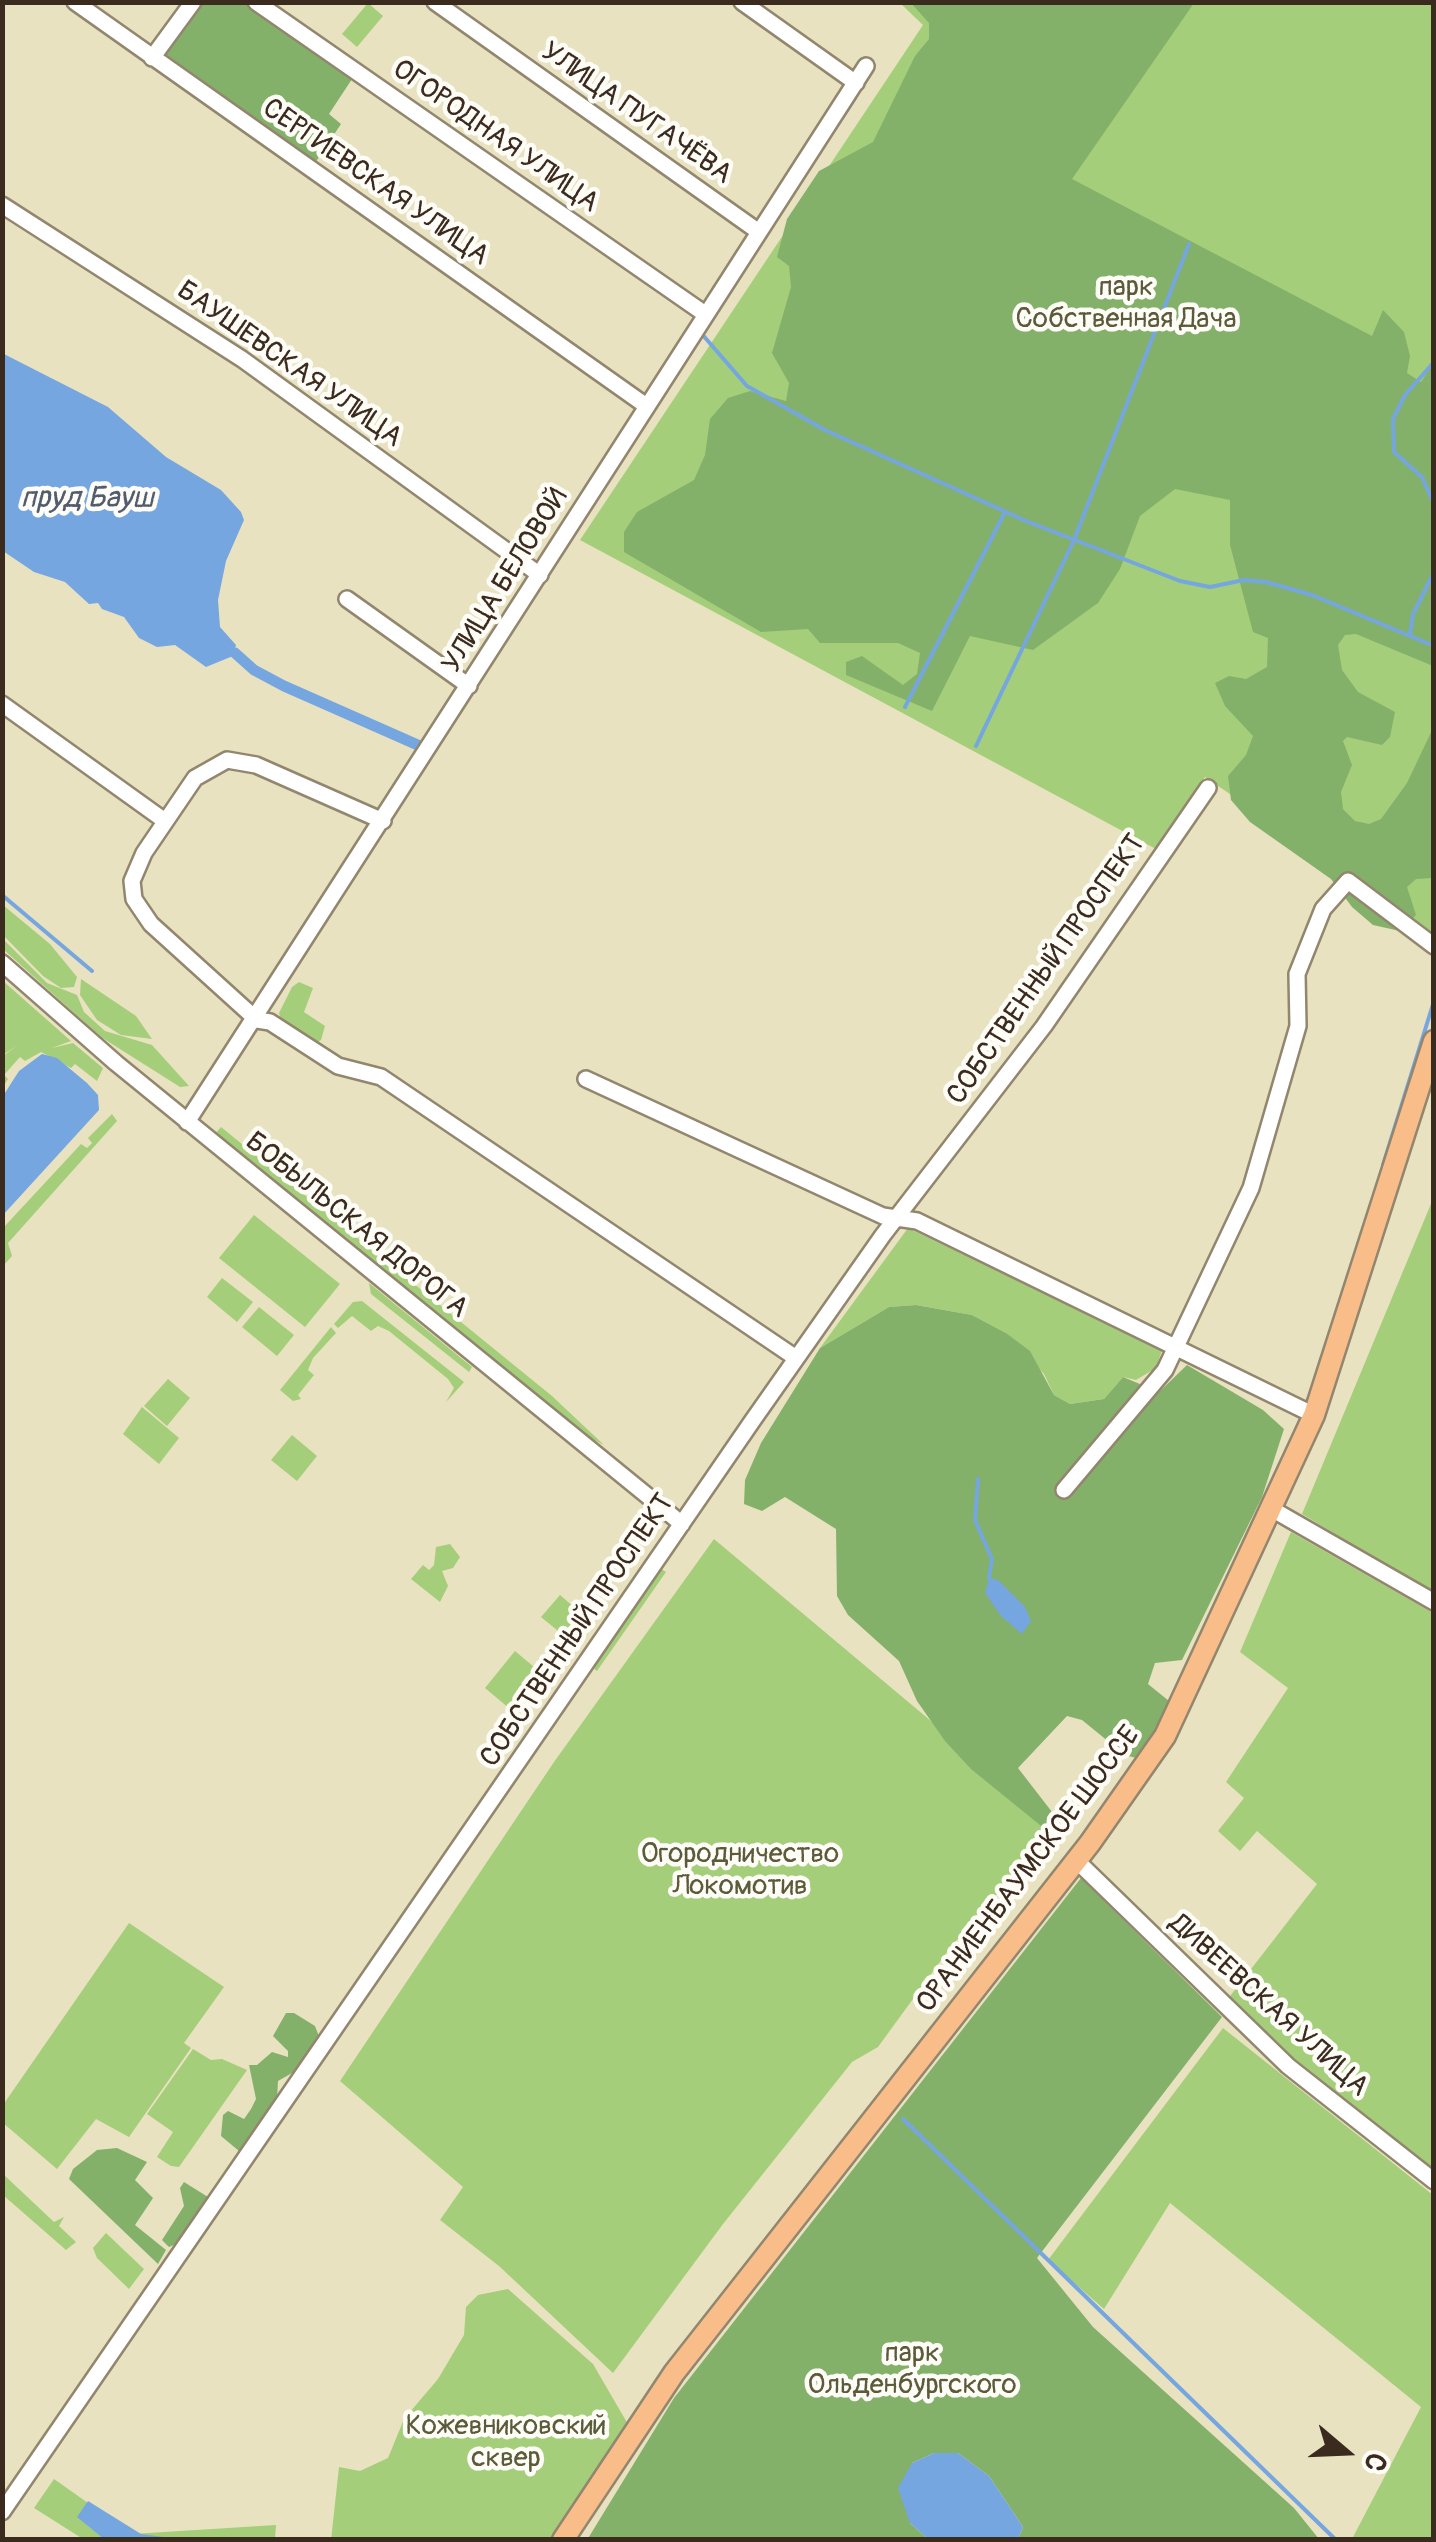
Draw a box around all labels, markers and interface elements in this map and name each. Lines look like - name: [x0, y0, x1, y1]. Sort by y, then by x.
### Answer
- street label: УЛИЦА ПУГАЧЁВА: [534, 36, 738, 192]
- street label: ОГОРОДНАЯ УЛИЦА: [385, 53, 605, 221]
- street label: СЕРГИЕВСКАЯ УЛИЦА: [255, 92, 495, 274]
- park label: парк Собственная Дача: [1016, 271, 1236, 337]
- street label: БАУШЕВСКАЯ УЛИЦА: [170, 275, 408, 455]
- water label: пруд Бауш: [21, 481, 153, 517]
- street label: УЛИЦА БЕЛОВОЙ: [436, 483, 576, 679]
- street label: СОБСТВЕННЫЙ ПРОСПЕКТ: [941, 828, 1153, 1112]
- street label: БОБЫЛЬСКАЯ ДОРОГА: [238, 1126, 474, 1326]
- street label: СОБСТВЕННЫЙ ПРОСПЕКТ: [474, 1488, 682, 1774]
- street label: ОРАНИЕНБАУМСКОЕ ШОССЕ: [910, 1720, 1148, 2020]
- park label: Огородничество Локомотив: [641, 1838, 839, 1904]
- street label: ДИВЕЕВСКАЯ УЛИЦА: [1161, 1908, 1375, 2104]
- park label: парк Ольденбургского: [807, 2337, 1017, 2403]
- north arrow: [1296, 2402, 1396, 2502]
- park label: Кожевниковский сквер: [406, 2410, 606, 2476]
- text: С: [1355, 2448, 1394, 2476]

